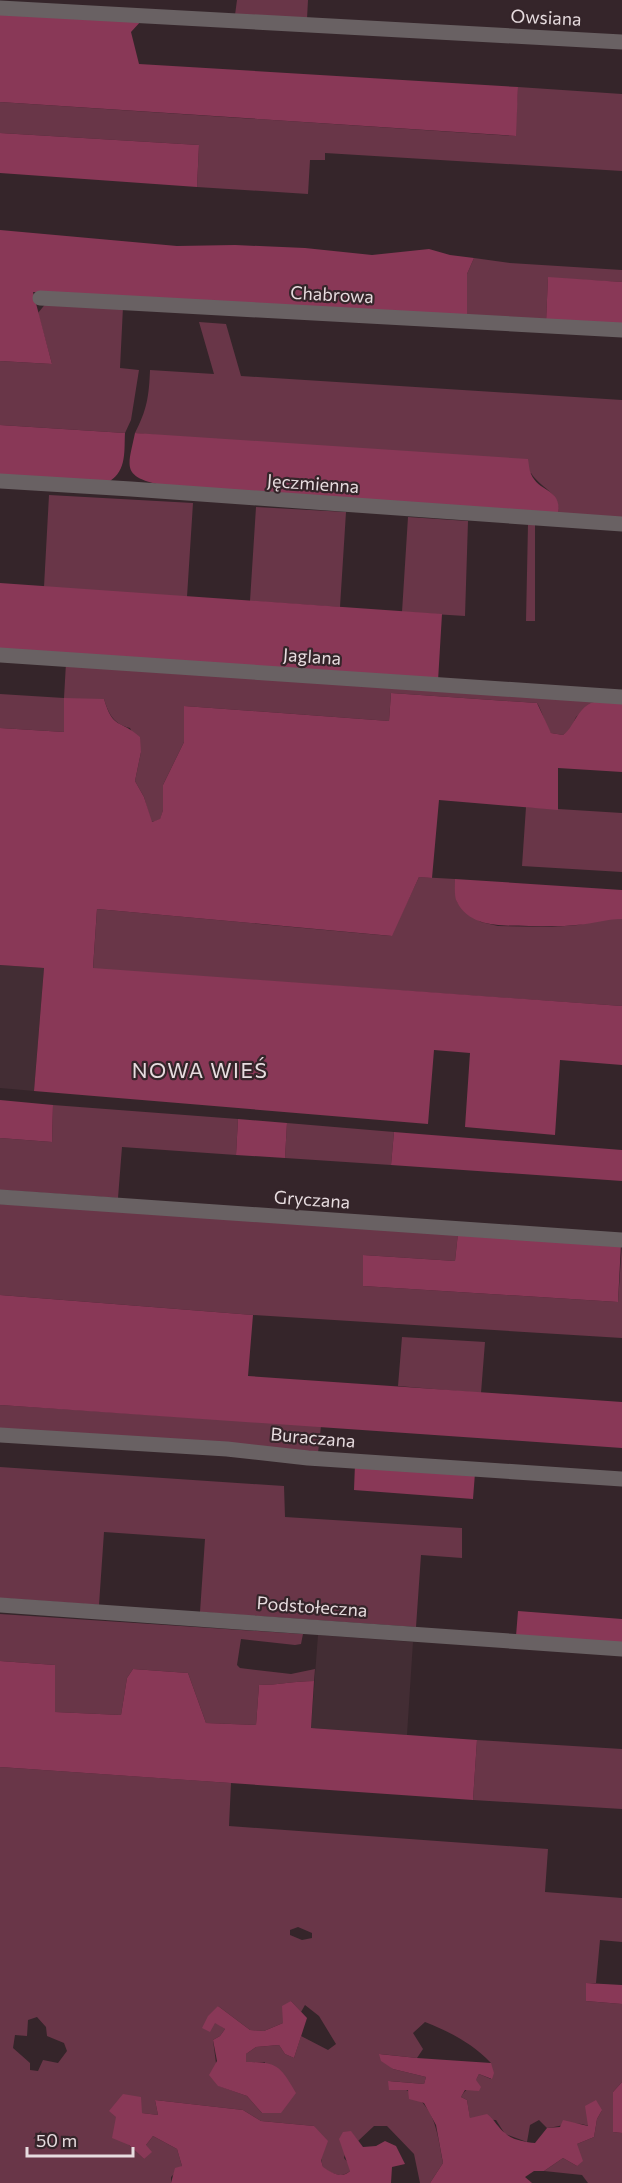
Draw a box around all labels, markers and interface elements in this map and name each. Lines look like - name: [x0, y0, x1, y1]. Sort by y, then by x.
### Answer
- street label: Owsiana: [510, 4, 582, 30]
- street label: Chabrowa: [290, 281, 374, 307]
- street label: Jęczmienna: [266, 469, 360, 497]
- street label: Jaglana: [282, 643, 342, 669]
- district label: NOWA WIEŚ: [132, 1057, 268, 1082]
- street label: Gryczana: [273, 1185, 351, 1213]
- street label: Buraczana: [270, 1422, 356, 1452]
- street label: Podstołeczna: [256, 1591, 368, 1621]
- scale bar: [27, 2120, 134, 2158]
- text: 50 m: [36, 2129, 77, 2151]

